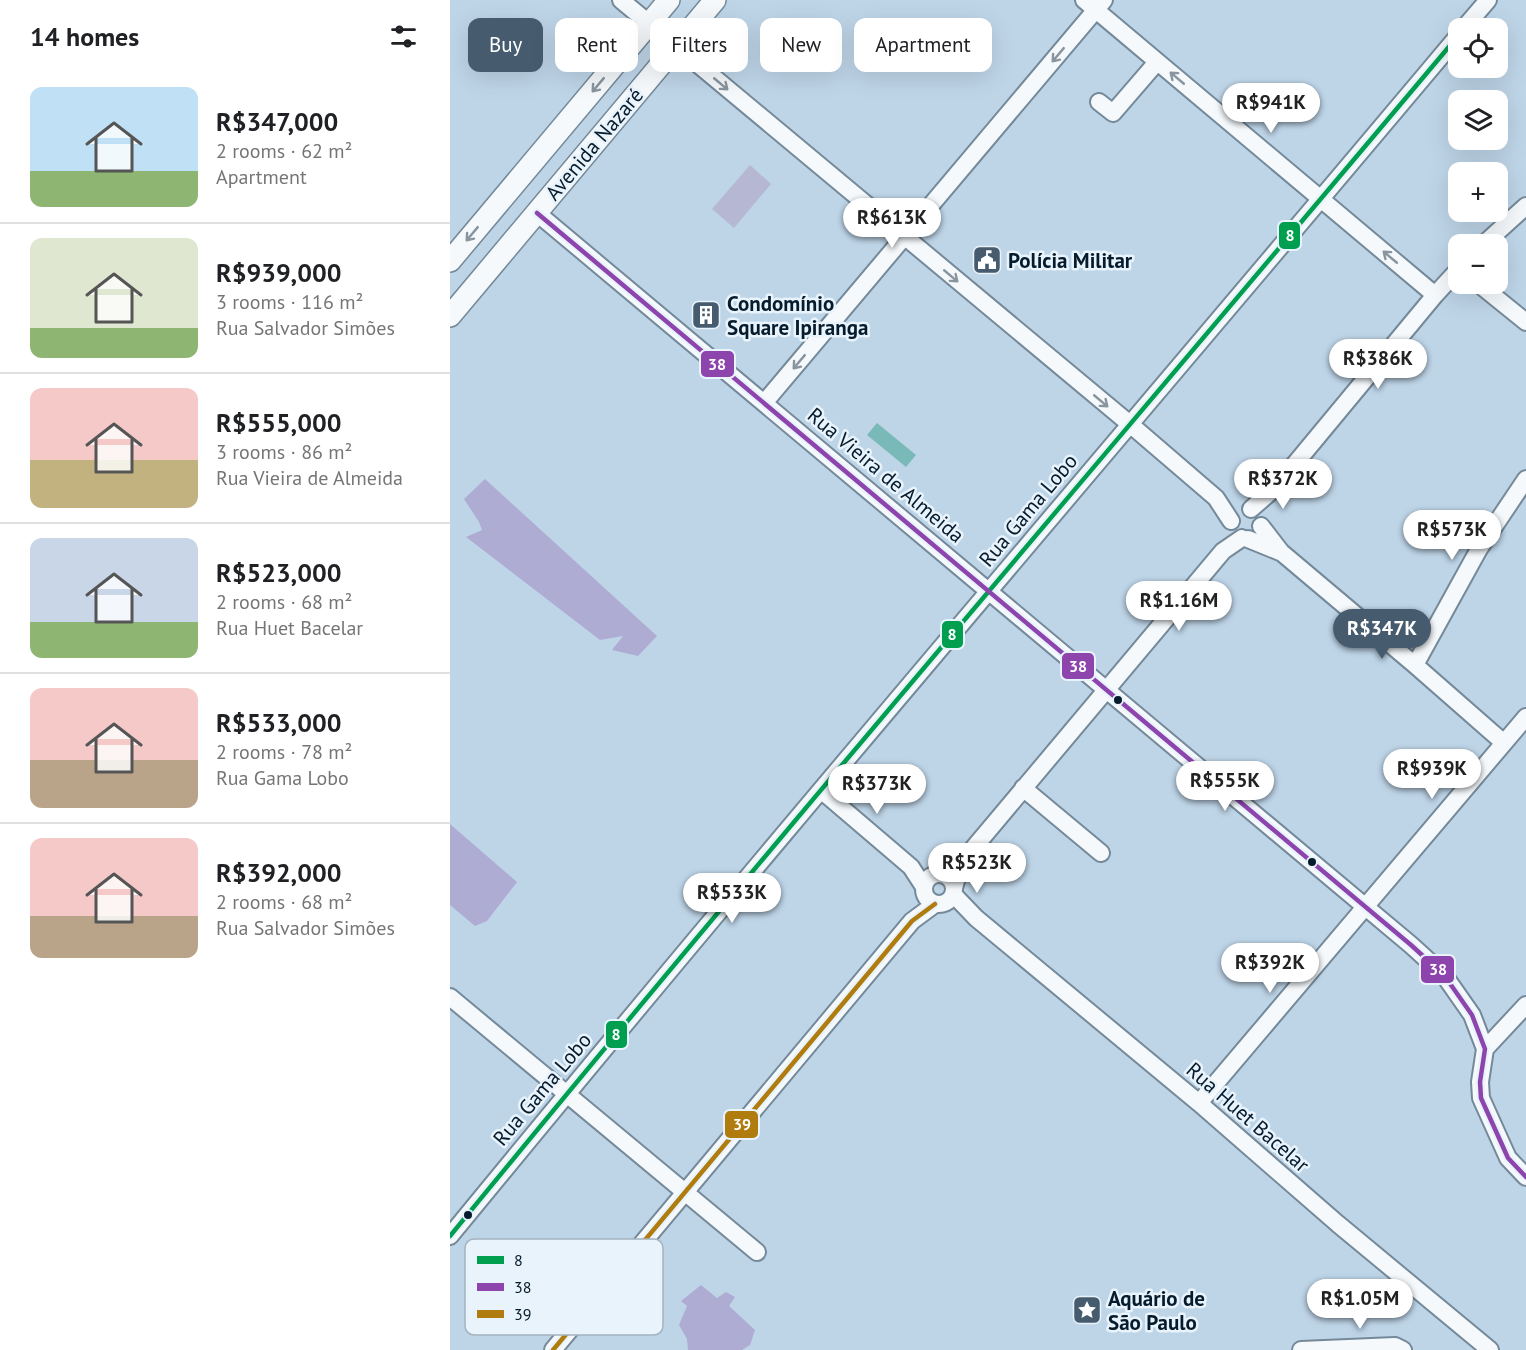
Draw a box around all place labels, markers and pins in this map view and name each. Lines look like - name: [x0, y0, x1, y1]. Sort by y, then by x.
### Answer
- pin: R$941K: [1222, 83, 1320, 134]
- pin: R$613K: [843, 198, 941, 249]
- public building icon: Polícia Militar: [971, 244, 1003, 276]
- place label: Polícia Militar: [1008, 247, 1133, 274]
- place label: Condomínio Square Ipiranga: [727, 290, 868, 341]
- building icon: Condomínio Square Ipiranga: [690, 299, 722, 331]
- pin: R$386K: [1329, 339, 1427, 390]
- pin: R$372K: [1234, 459, 1332, 510]
- pin: R$573K: [1403, 510, 1501, 561]
- pin: R$1.16M: [1124, 581, 1234, 632]
- pin: R$347K: [1333, 609, 1431, 660]
- unlabelled marker: [1112, 694, 1124, 706]
- pin: R$939K: [1383, 749, 1481, 800]
- pin: R$555K: [1176, 761, 1274, 812]
- pin: R$373K: [828, 764, 926, 815]
- pin: R$523K: [928, 843, 1026, 894]
- unlabelled marker: [1306, 856, 1318, 868]
- pin: R$533K: [683, 873, 781, 924]
- pin: R$392K: [1221, 943, 1319, 994]
- unlabelled marker: [462, 1209, 474, 1221]
- pin: R$1.05M: [1305, 1279, 1415, 1330]
- place label: Aquário de São Paulo: [1108, 1285, 1205, 1336]
- place icon: Aquário de São Paulo: [1071, 1294, 1103, 1326]

